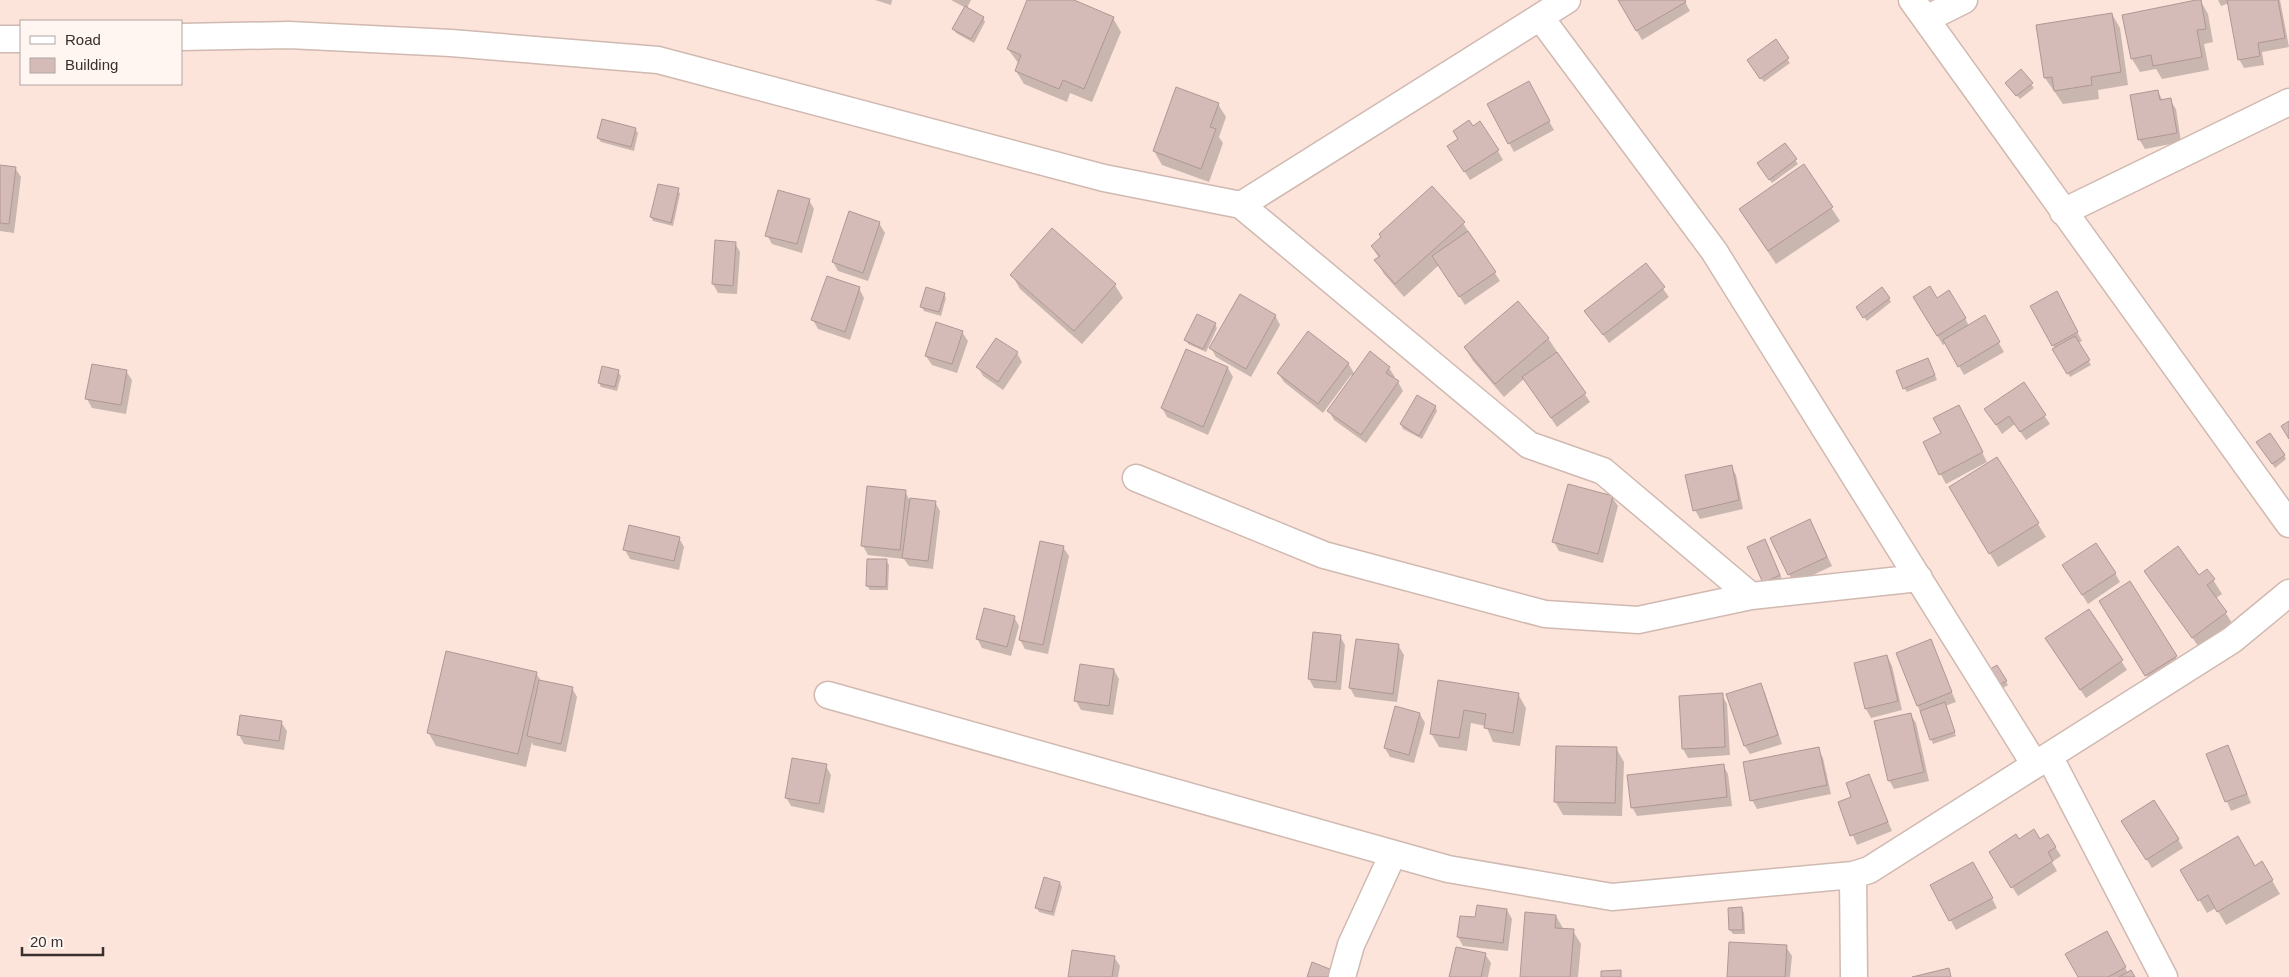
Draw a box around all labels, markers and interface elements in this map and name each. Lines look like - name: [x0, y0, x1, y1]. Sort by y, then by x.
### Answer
- legend: [20, 20, 182, 85]
- text: Road: [65, 31, 101, 48]
- text: Building: [65, 56, 118, 73]
- scale bar: [22, 924, 104, 956]
- text: 20 m: [30, 933, 63, 950]

